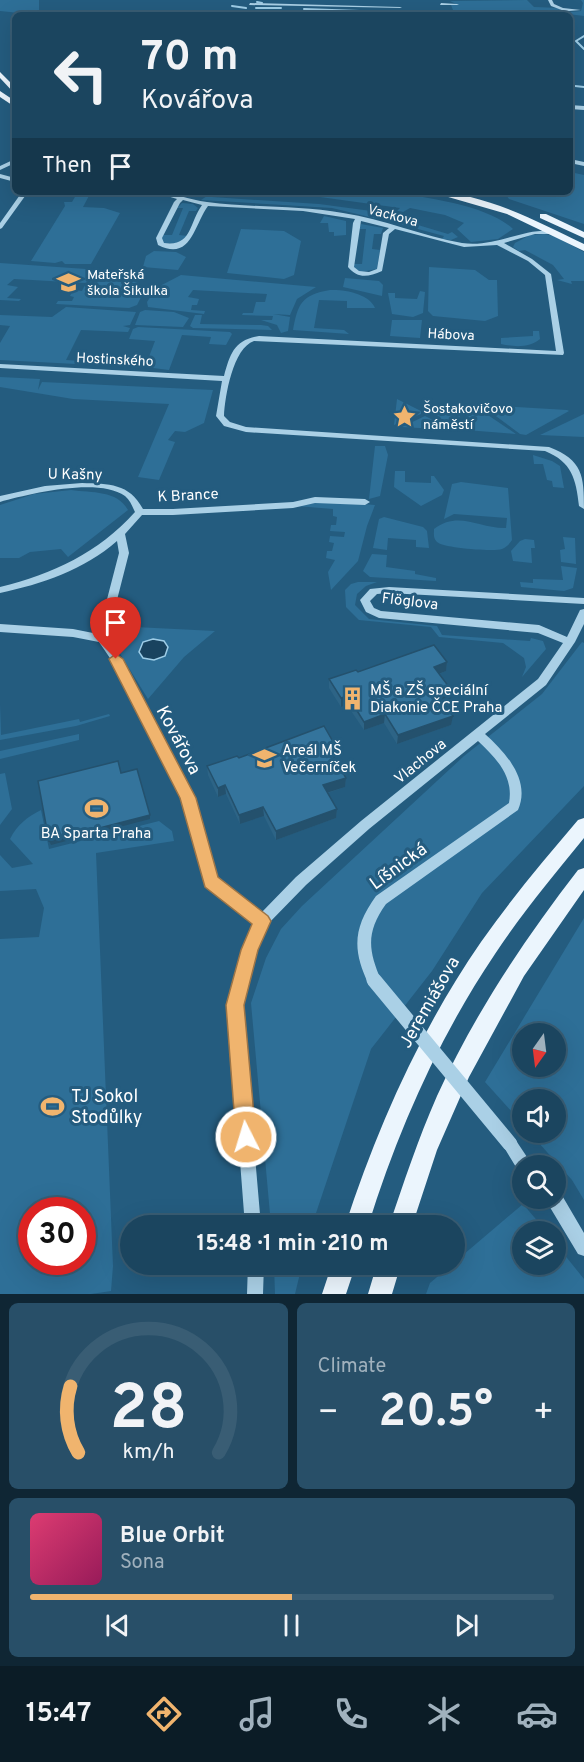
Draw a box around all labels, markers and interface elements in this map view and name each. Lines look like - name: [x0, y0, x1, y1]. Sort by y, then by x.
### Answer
- text: 70 m: [141, 32, 239, 85]
- icon: left: [42, 36, 120, 114]
- text: Kovářova: [141, 84, 253, 118]
- icon: arrive: [104, 150, 137, 183]
- text: Then: [42, 153, 92, 180]
- street label: Vackova: [365, 202, 420, 231]
- place label: Mateřská škola Šikulka: [87, 267, 168, 300]
- school or university icon: Mateřská škola Šikulka: [56, 269, 82, 295]
- street label: Hábova: [427, 326, 475, 345]
- street label: Hostinského: [76, 350, 154, 371]
- place label: Šostakovičovo náměstí: [423, 400, 513, 434]
- place icon: Šostakovičovo náměstí: [392, 403, 418, 429]
- street label: U Kašny: [47, 466, 103, 485]
- street label: K Brance: [157, 485, 219, 508]
- street label: Flöglova: [380, 590, 439, 615]
- pin: [90, 597, 141, 659]
- icon: arrive: [99, 606, 132, 639]
- place label: MŠ a ZŠ speciální Diakonie ČCE Praha: [370, 680, 503, 718]
- building icon: MŠ a ZŠ speciální Diakonie ČCE Praha: [339, 686, 365, 712]
- street label: Kovářova: [150, 702, 205, 779]
- street label: Vlachova: [391, 735, 451, 789]
- place label: Areál MŠ Večerníček: [282, 740, 356, 778]
- school or university icon: Areál MŠ Večerníček: [251, 746, 277, 772]
- sports icon: BA Sparta Praha: [83, 796, 109, 822]
- place label: BA Sparta Praha: [41, 825, 151, 844]
- street label: Líšnická: [366, 839, 432, 896]
- street label: Jeremiášova: [395, 953, 466, 1053]
- north arrow: [512, 1023, 566, 1077]
- map controls: [512, 1023, 566, 1275]
- place label: TJ Sokol Stodůlky: [71, 1086, 142, 1130]
- button: sound: [512, 1089, 566, 1143]
- sports icon: TJ Sokol Stodůlky: [40, 1093, 66, 1119]
- position arrow: [214, 1105, 278, 1169]
- button: search: [512, 1155, 566, 1209]
- speed limit sign: 30: [18, 1197, 96, 1275]
- button: layers: [512, 1221, 566, 1275]
- text: 15:48 · 1 min · 210 m: [197, 1231, 388, 1258]
- text: Climate: [318, 1354, 386, 1380]
- text: 28: [110, 1372, 187, 1451]
- text: 20.5°: [379, 1385, 493, 1442]
- text: −: [318, 1393, 339, 1435]
- text: +: [533, 1393, 554, 1435]
- text: km/h: [122, 1439, 174, 1466]
- text: Blue Orbit: [120, 1523, 225, 1550]
- text: Sona: [120, 1550, 165, 1576]
- icon: previous: [101, 1609, 134, 1642]
- icon: pause: [275, 1609, 308, 1642]
- icon: next: [450, 1609, 483, 1642]
- icon: directions: [143, 1693, 185, 1735]
- icon: music: [236, 1693, 278, 1735]
- icon: phone: [330, 1693, 372, 1735]
- icon: climate: [423, 1693, 465, 1735]
- icon: car: [516, 1693, 558, 1735]
- text: 15:47: [26, 1697, 91, 1731]

